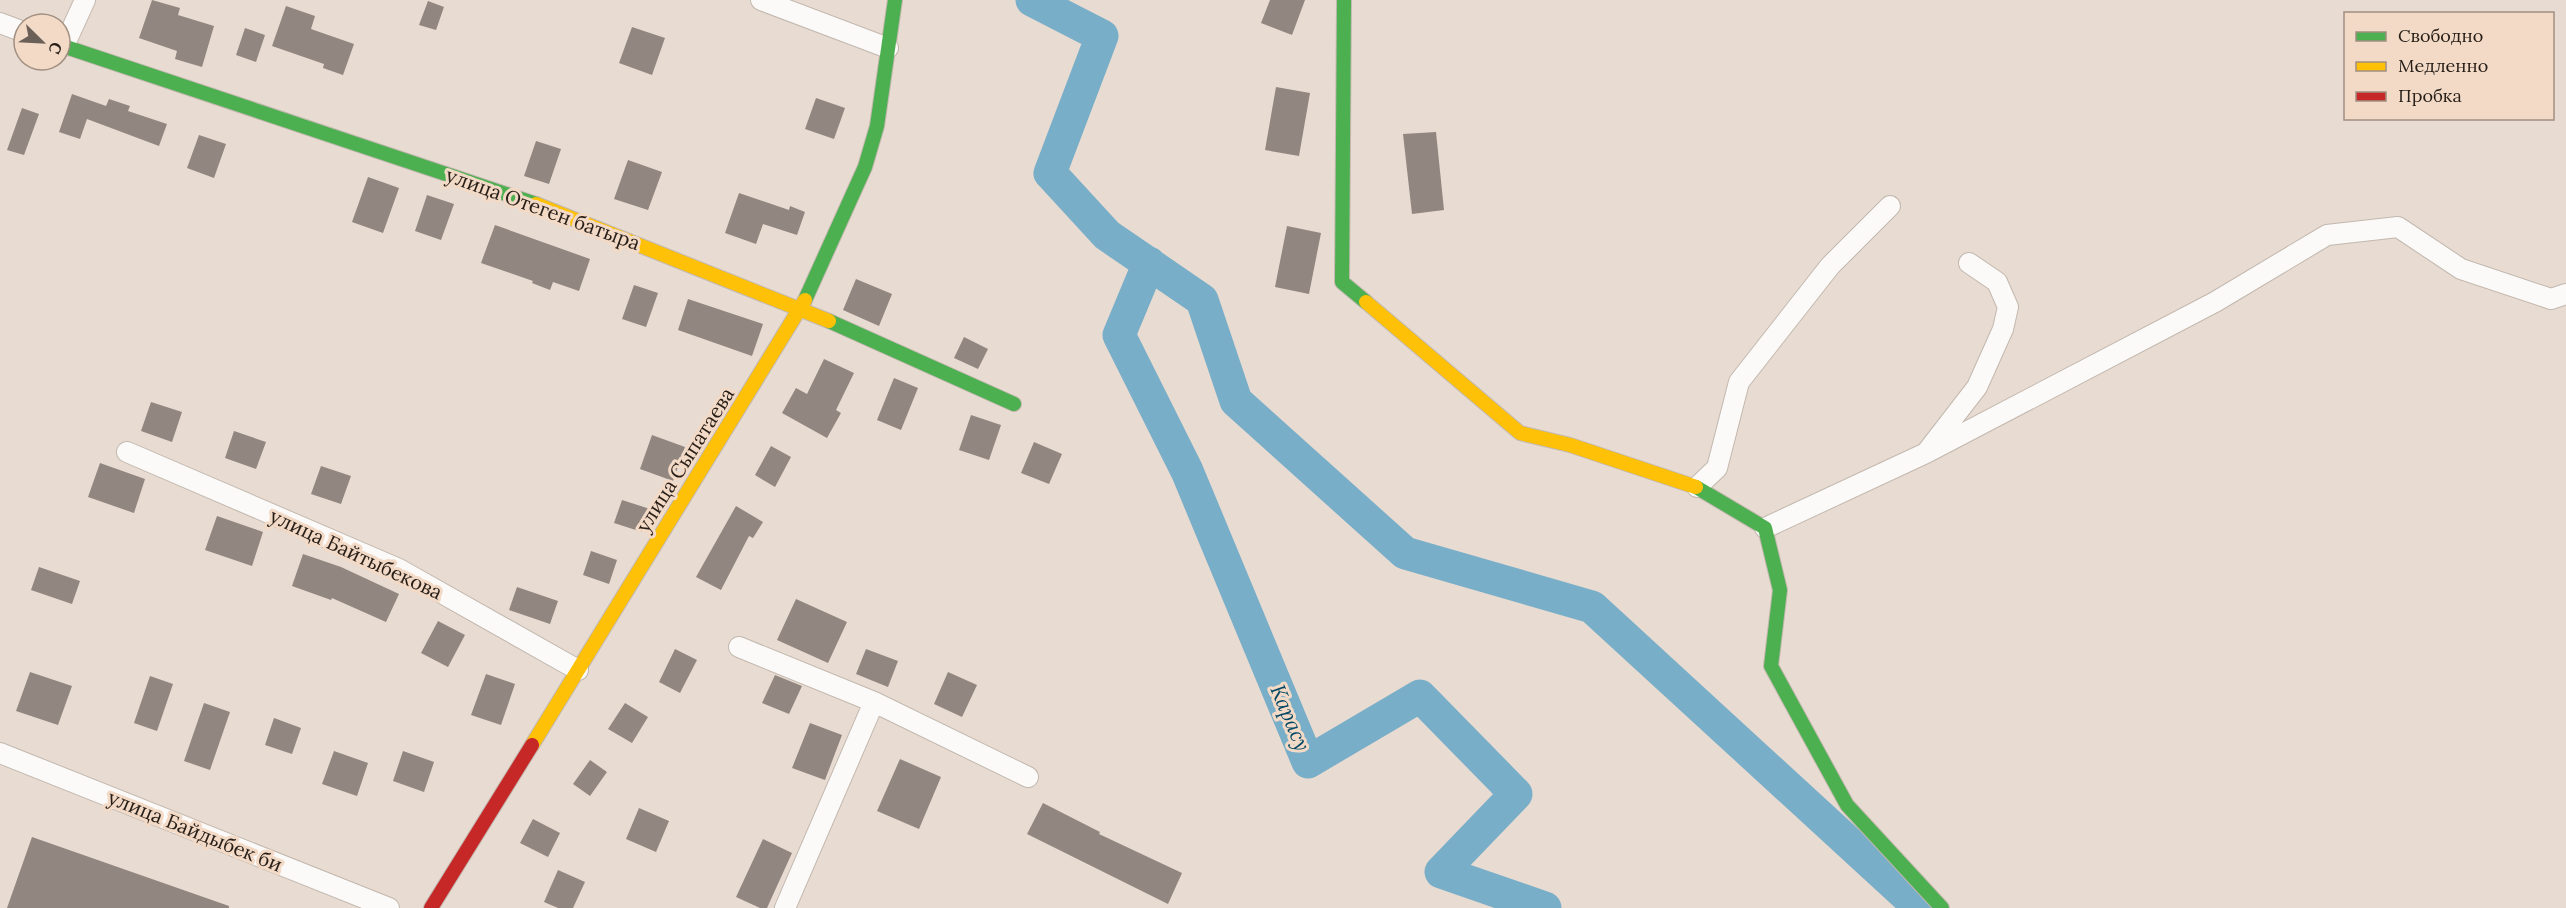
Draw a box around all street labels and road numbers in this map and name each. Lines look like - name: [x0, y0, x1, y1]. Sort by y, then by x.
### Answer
- street label: улица Отеген батыра: [443, 162, 644, 255]
- street label: улица Сыпатаева: [630, 383, 739, 537]
- street label: улица Байтыбекова: [266, 503, 447, 605]
- street label: улица Байдыбек би: [104, 784, 286, 877]

